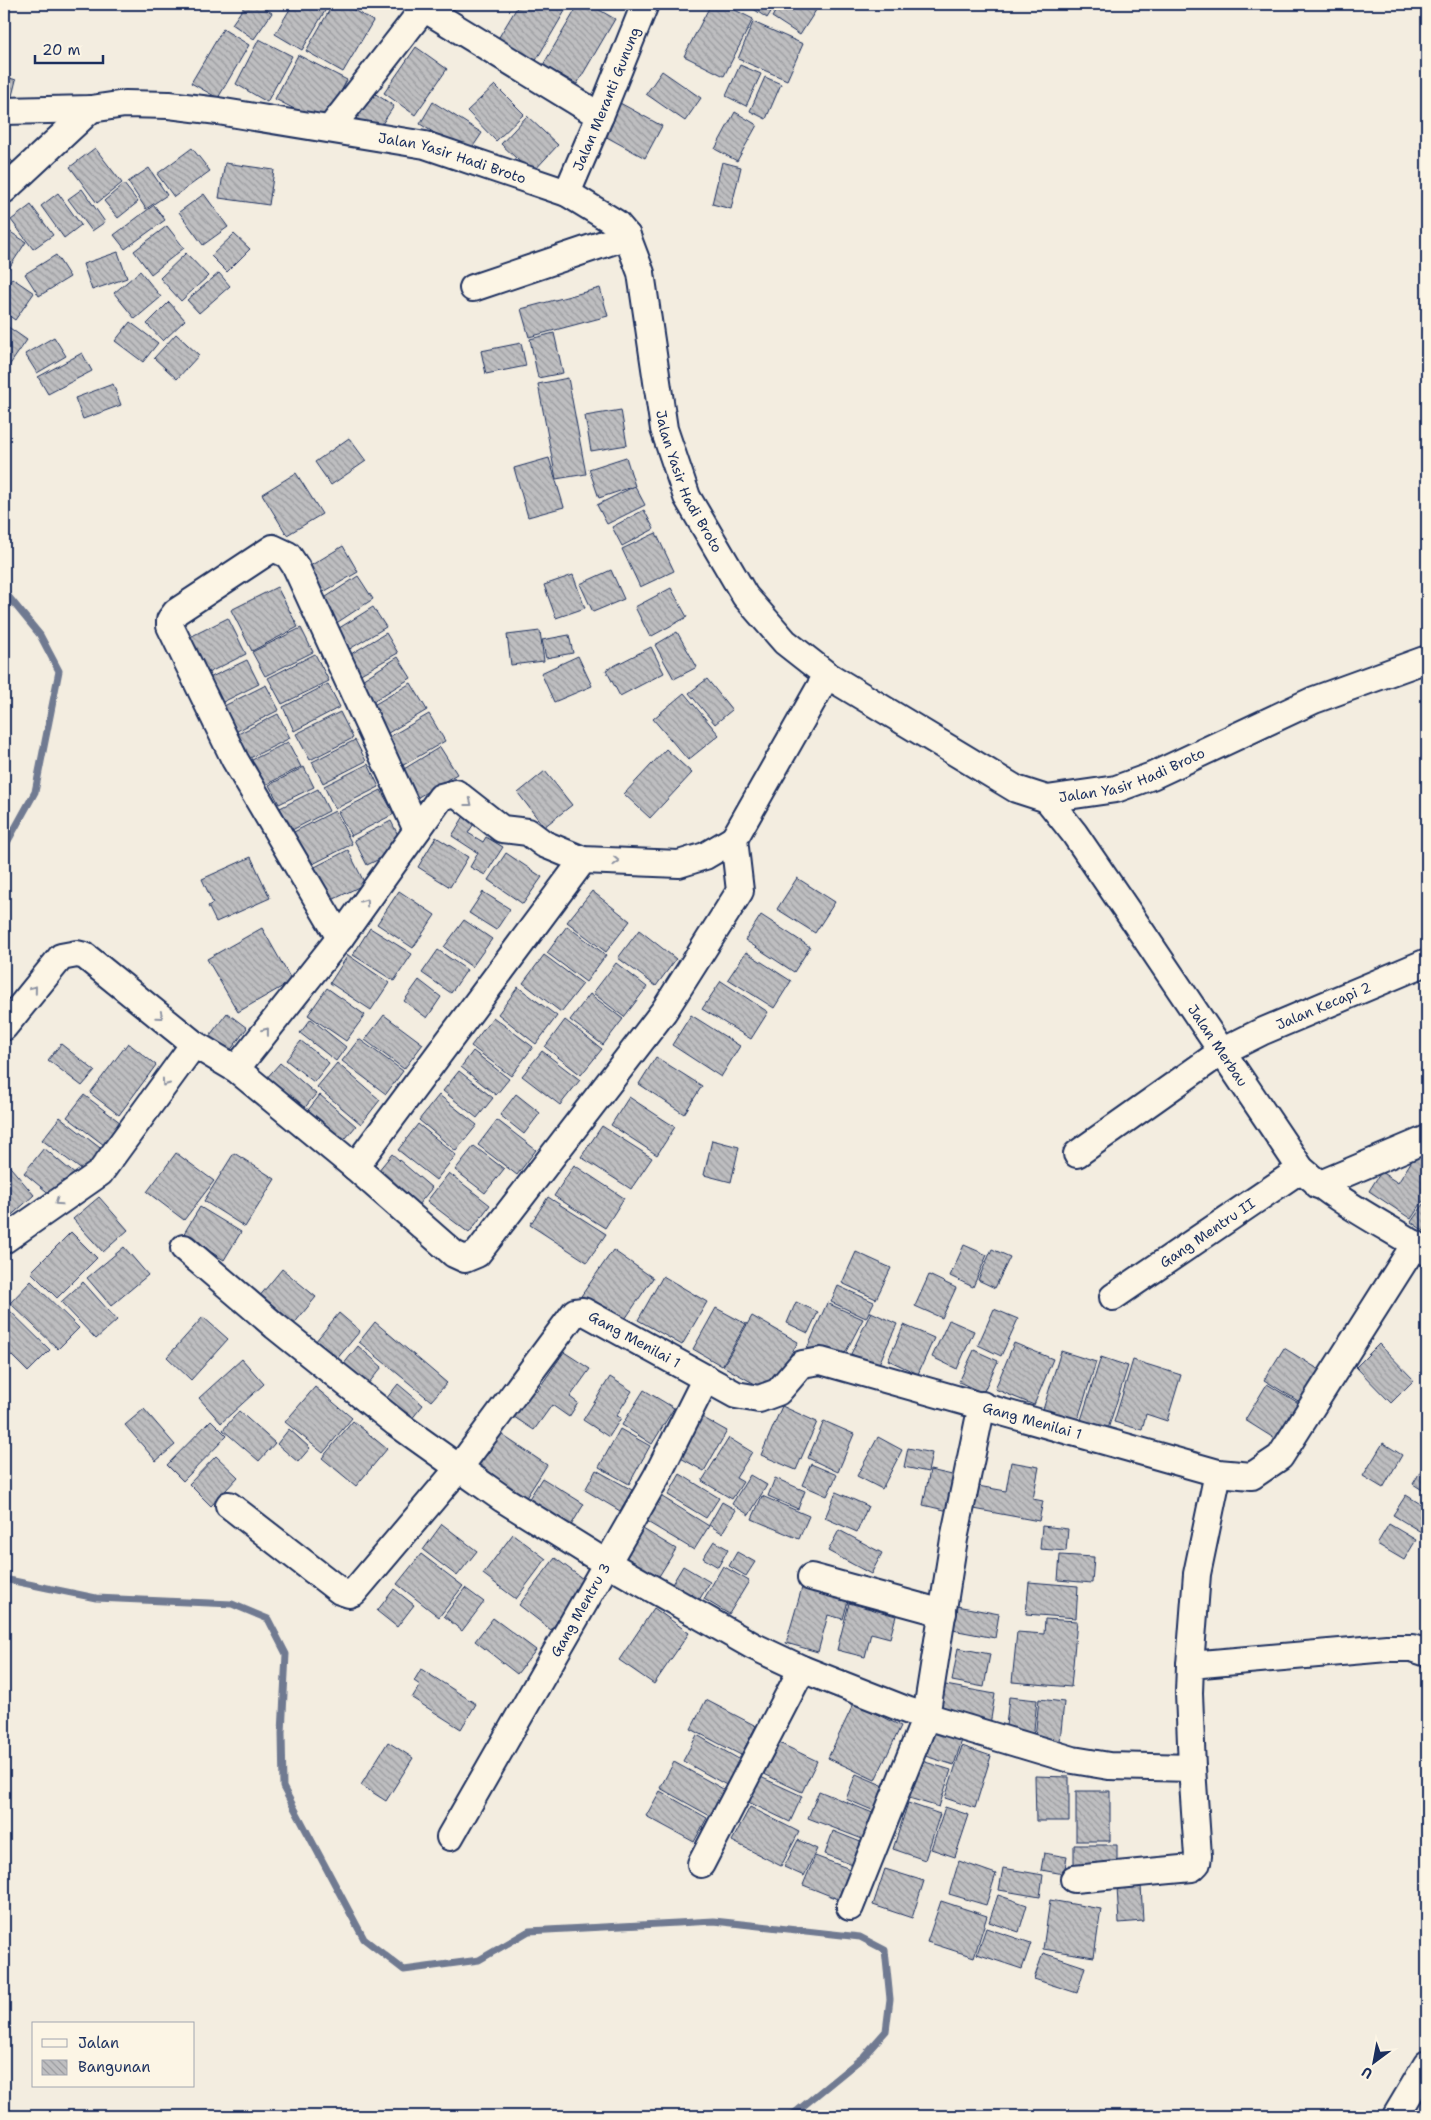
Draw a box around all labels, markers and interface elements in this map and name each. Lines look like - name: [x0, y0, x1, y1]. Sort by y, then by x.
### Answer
- street label: Jalan Meranti Gunung: [569, 24, 644, 173]
- scale bar: [35, 32, 102, 64]
- text: 20 m: [42, 40, 81, 60]
- street label: Jalan Yasir Hadi Broto: [377, 128, 528, 188]
- street label: Jalan Yasir Hadi Broto: [652, 409, 726, 556]
- street label: Jalan Yasir Hadi Broto: [1058, 743, 1208, 806]
- one-way arrow: [464, 798, 473, 807]
- one-way arrow: [612, 856, 620, 867]
- one-way arrow: [359, 898, 368, 908]
- street label: Jalan Kecapi 2: [1273, 978, 1374, 1034]
- one-way arrow: [29, 986, 37, 995]
- street label: Jalan Merbau: [1184, 1001, 1252, 1090]
- one-way arrow: [154, 1010, 163, 1018]
- one-way arrow: [260, 1027, 269, 1037]
- one-way arrow: [163, 1077, 171, 1086]
- street label: Gang Mentru II: [1156, 1194, 1259, 1272]
- one-way arrow: [54, 1196, 64, 1205]
- street label: Gang Menilai 1: [585, 1307, 684, 1372]
- street label: Gang Menilai 1: [981, 1398, 1084, 1443]
- street label: Gang Mentru 3: [546, 1559, 614, 1660]
- legend: [32, 2022, 195, 2088]
- text: Jalan: [78, 2033, 119, 2053]
- north arrow: [1348, 2038, 1398, 2088]
- text: Bangunan: [78, 2057, 150, 2077]
- text: U: [1358, 2063, 1376, 2083]

